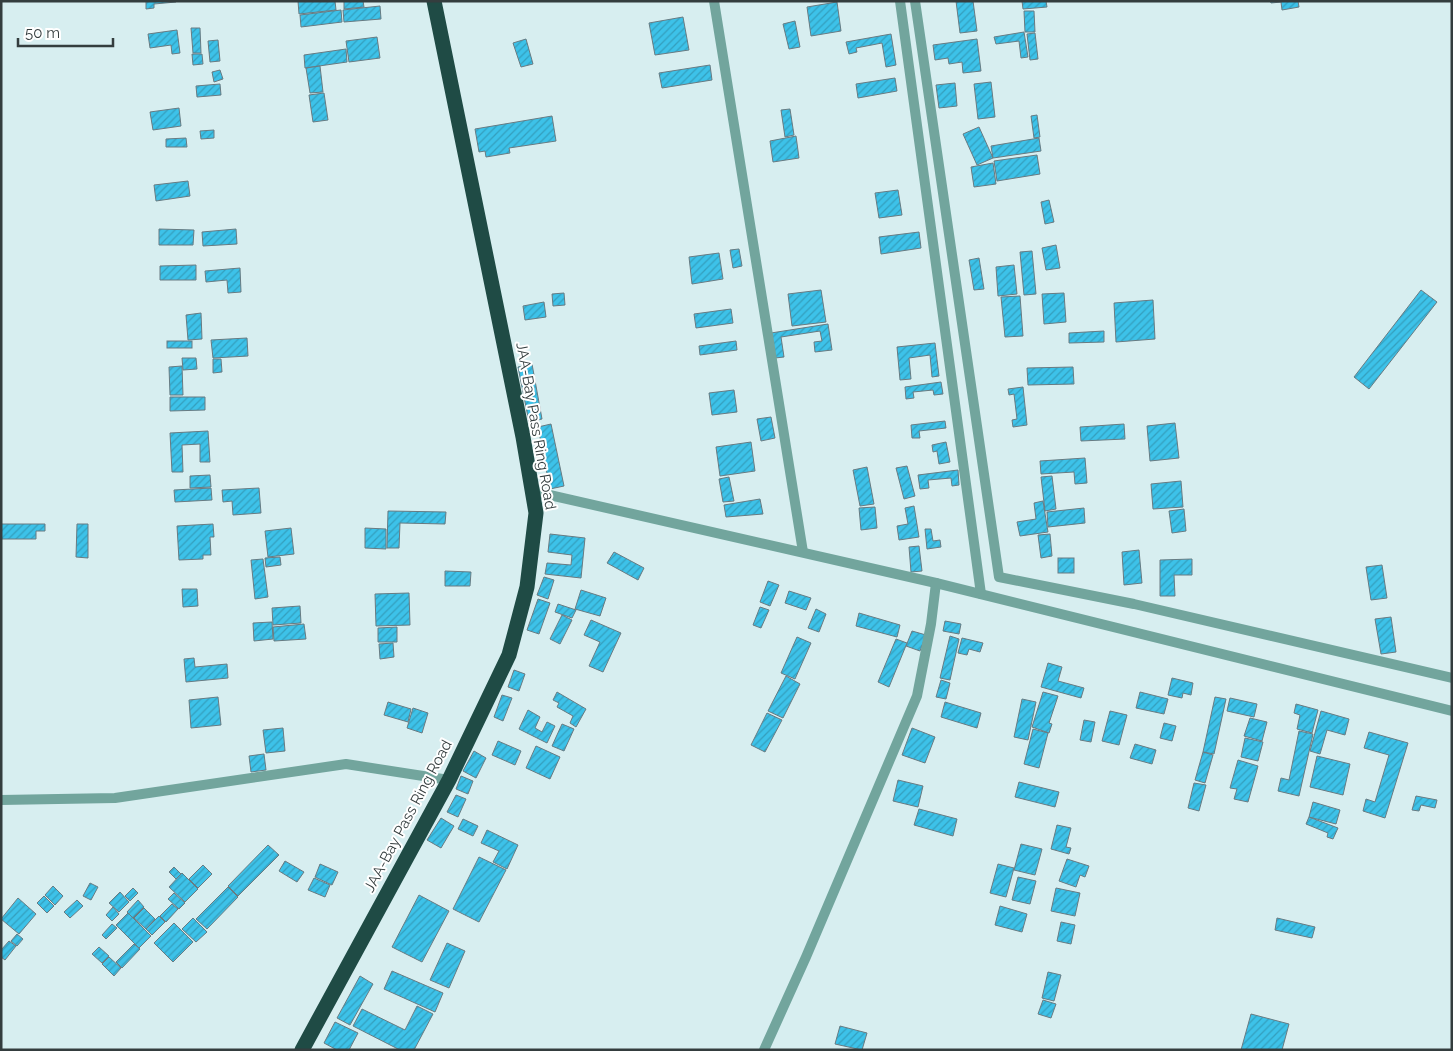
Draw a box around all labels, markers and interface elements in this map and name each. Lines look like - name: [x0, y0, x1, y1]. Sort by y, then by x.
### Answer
- scale bar: [18, 15, 112, 47]
- text: 50 m: [25, 24, 60, 42]
- street label: JAA-Bay Pass Ring Road: [512, 341, 560, 511]
- street label: JAA-Bay Pass Ring Road: [360, 737, 456, 895]

